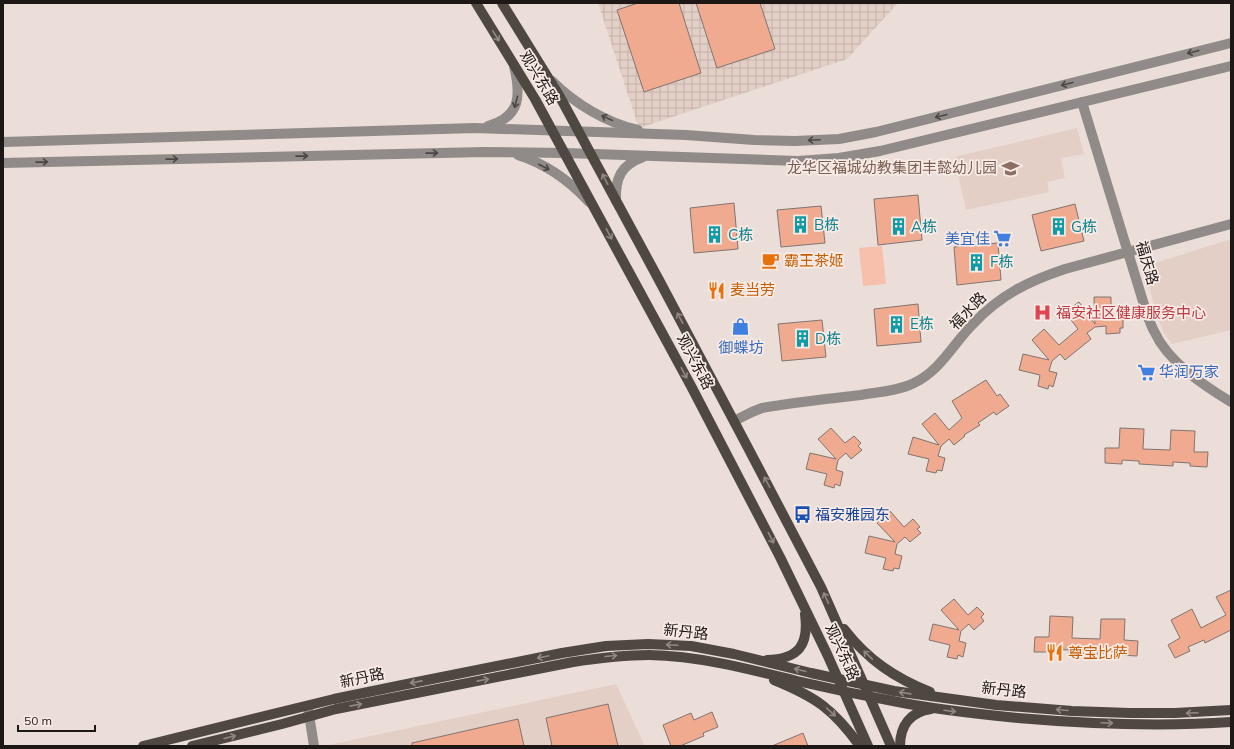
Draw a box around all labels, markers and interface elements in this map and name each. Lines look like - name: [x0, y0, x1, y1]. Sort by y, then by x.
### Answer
- one-way arrow: [493, 30, 501, 42]
- street label: 观兴东路: [516, 47, 563, 108]
- one-way arrow: [1187, 49, 1200, 57]
- one-way arrow: [1061, 81, 1074, 88]
- one-way arrow: [512, 96, 520, 109]
- one-way arrow: [935, 113, 948, 120]
- one-way arrow: [602, 114, 614, 121]
- one-way arrow: [808, 137, 821, 144]
- one-way arrow: [425, 150, 438, 157]
- one-way arrow: [295, 153, 308, 160]
- one-way arrow: [165, 155, 178, 163]
- one-way arrow: [35, 158, 48, 166]
- place label: 龙华区福城幼教集团丰懿幼儿园: [787, 158, 997, 177]
- school or university icon: 龙华区福城幼教集团丰懿幼儿园: [1000, 158, 1020, 178]
- one-way arrow: [538, 164, 550, 171]
- one-way arrow: [600, 173, 608, 185]
- building icon: B栋: [791, 215, 811, 235]
- place label: B栋: [814, 215, 839, 234]
- building icon: A栋: [888, 217, 908, 237]
- place label: A栋: [911, 217, 937, 236]
- building icon: G栋: [1048, 217, 1068, 237]
- place label: G栋: [1071, 217, 1097, 236]
- building icon: C栋: [705, 225, 725, 245]
- place label: C栋: [728, 225, 753, 244]
- one-way arrow: [606, 228, 613, 240]
- place label: 美宜佳: [945, 229, 990, 248]
- supermarket icon: 美宜佳: [993, 229, 1013, 249]
- street label: 福庆路: [1132, 239, 1163, 287]
- cafe icon: 霸王茶姬: [761, 251, 781, 271]
- place label: 霸王茶姬: [784, 251, 844, 270]
- building icon: F栋: [967, 252, 987, 272]
- place label: F栋: [990, 252, 1013, 271]
- restaurant icon: 麦当劳: [707, 280, 727, 300]
- place label: 麦当劳: [730, 280, 775, 299]
- street label: 福水路: [945, 288, 990, 333]
- hospital icon: 福安社区健康服务中心: [1033, 303, 1053, 323]
- place label: 福安社区健康服务中心: [1056, 303, 1206, 322]
- one-way arrow: [675, 312, 683, 324]
- building icon: E栋: [887, 314, 907, 334]
- place label: E栋: [910, 314, 934, 333]
- shop icon: 御蝶坊: [731, 317, 751, 337]
- building icon: D栋: [792, 329, 812, 349]
- place label: D栋: [815, 329, 841, 348]
- street label: 观兴东路: [673, 331, 718, 393]
- place label: 御蝶坊: [718, 338, 764, 357]
- supermarket icon: 华润万家: [1136, 362, 1156, 382]
- place label: 华润万家: [1159, 362, 1219, 381]
- one-way arrow: [681, 367, 689, 379]
- one-way arrow: [762, 477, 770, 489]
- bus stop icon: 福安雅园东: [792, 505, 812, 525]
- place label: 福安雅园东: [815, 505, 890, 524]
- one-way arrow: [767, 532, 775, 544]
- one-way arrow: [822, 593, 829, 605]
- street label: 新丹路: [663, 620, 709, 643]
- street label: 观兴东路: [821, 621, 864, 683]
- one-way arrow: [666, 641, 679, 649]
- restaurant icon: 尊宝比萨: [1045, 643, 1065, 663]
- place label: 尊宝比萨: [1068, 643, 1128, 662]
- one-way arrow: [863, 650, 873, 660]
- one-way arrow: [537, 653, 550, 661]
- one-way arrow: [604, 653, 617, 660]
- street label: 新丹路: [338, 664, 386, 691]
- one-way arrow: [793, 666, 806, 674]
- one-way arrow: [476, 675, 489, 683]
- one-way arrow: [410, 678, 423, 686]
- street label: 新丹路: [981, 678, 1027, 701]
- one-way arrow: [899, 689, 912, 697]
- one-way arrow: [349, 701, 362, 709]
- scale bar: [18, 707, 95, 733]
- one-way arrow: [826, 707, 836, 716]
- one-way arrow: [943, 707, 956, 715]
- one-way arrow: [1056, 707, 1069, 714]
- one-way arrow: [1186, 709, 1199, 717]
- text: 50 m: [24, 713, 52, 728]
- one-way arrow: [1100, 720, 1113, 727]
- one-way arrow: [223, 732, 236, 740]

